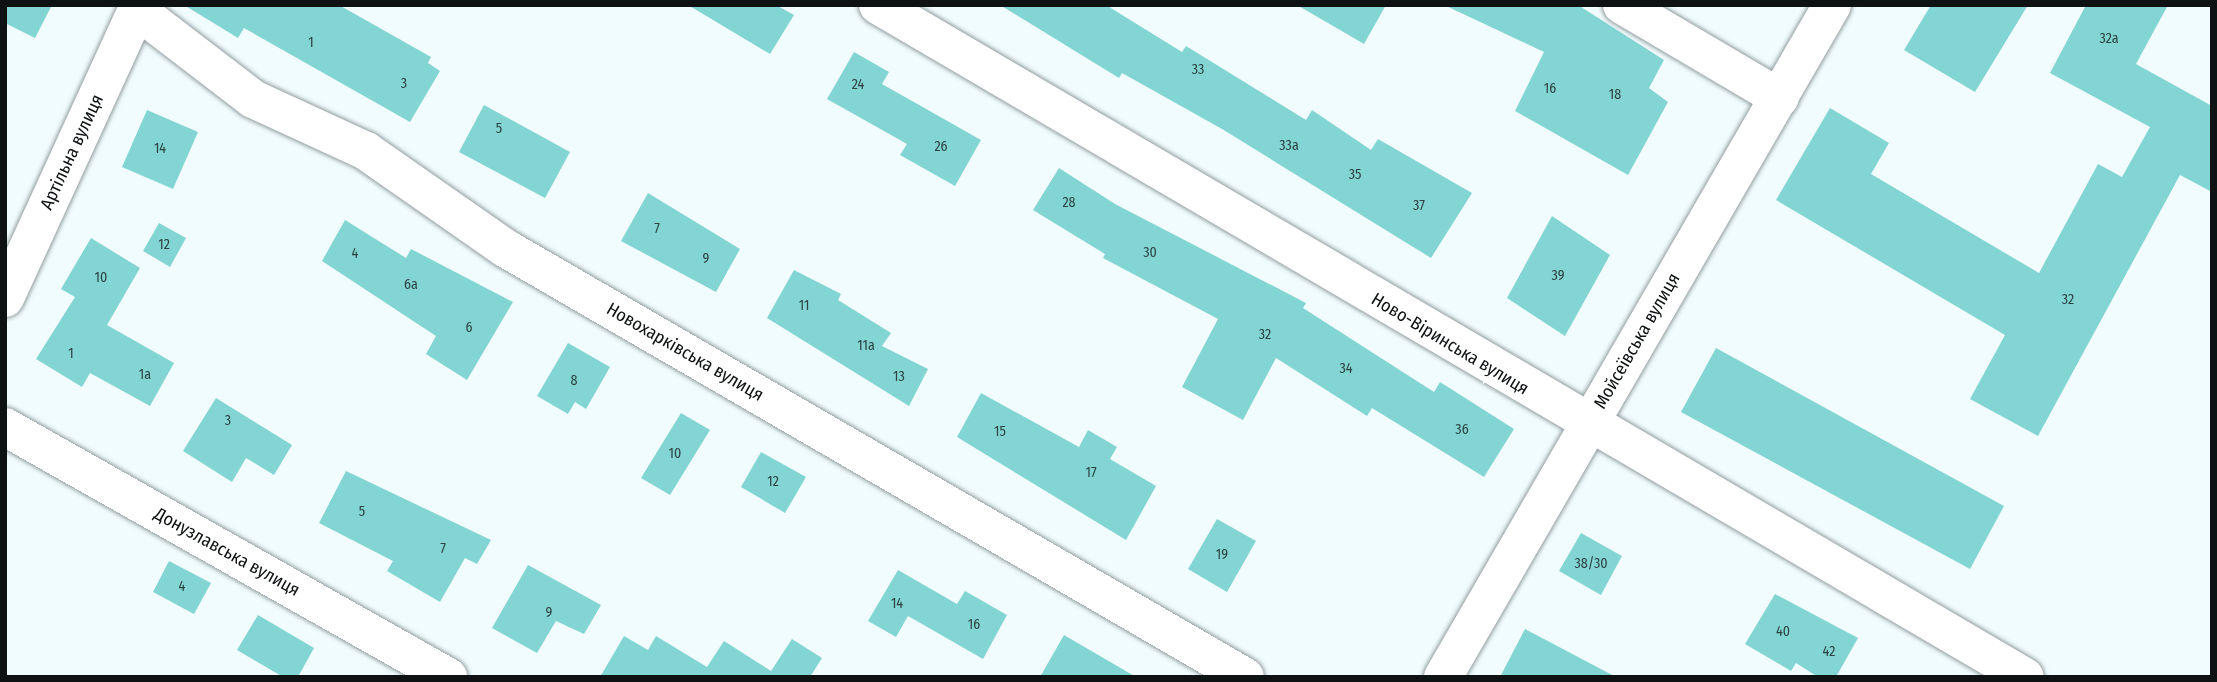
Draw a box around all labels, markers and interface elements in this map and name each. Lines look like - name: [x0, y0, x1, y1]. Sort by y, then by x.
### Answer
- house number: 32а: [2099, 31, 2119, 47]
- house number: 1: [308, 35, 314, 51]
- house number: 33: [1192, 62, 1204, 78]
- house number: 3: [401, 76, 407, 92]
- house number: 24: [852, 77, 864, 93]
- house number: 16: [1544, 81, 1556, 97]
- house number: 18: [1609, 87, 1621, 103]
- street label: Артільна вулиця: [36, 91, 108, 213]
- house number: 5: [496, 121, 502, 137]
- house number: 33а: [1279, 138, 1299, 154]
- house number: 26: [934, 139, 948, 155]
- house number: 14: [154, 141, 166, 157]
- house number: 35: [1349, 167, 1361, 183]
- house number: 28: [1062, 195, 1076, 211]
- house number: 37: [1413, 198, 1425, 214]
- house number: 7: [654, 221, 660, 237]
- house number: 12: [158, 237, 170, 253]
- house number: 30: [1143, 245, 1157, 261]
- house number: 4: [352, 246, 358, 262]
- house number: 9: [703, 251, 709, 267]
- house number: 39: [1552, 268, 1564, 284]
- street label: Мойсеївська вулиця: [1589, 269, 1685, 413]
- house number: 10: [95, 270, 107, 286]
- house number: 6а: [404, 277, 418, 293]
- street label: Ново-Віринська вулиця: [1367, 288, 1533, 400]
- house number: 32: [2062, 292, 2074, 308]
- street label: Новохарківська вулиця: [603, 298, 767, 406]
- house number: 11: [799, 298, 809, 314]
- house number: 6: [466, 320, 472, 336]
- house number: 32: [1259, 327, 1271, 343]
- house number: 11а: [857, 338, 875, 354]
- house number: 1: [68, 346, 74, 362]
- house number: 34: [1339, 361, 1353, 377]
- house number: 1а: [139, 367, 151, 383]
- house number: 13: [893, 369, 905, 385]
- house number: 8: [571, 373, 577, 389]
- house number: 3: [225, 413, 231, 429]
- house number: 36: [1455, 422, 1469, 438]
- house number: 15: [994, 424, 1006, 440]
- house number: 10: [669, 446, 681, 462]
- house number: 17: [1085, 465, 1097, 481]
- house number: 12: [767, 474, 779, 490]
- street label: Донузлавська вулиця: [150, 503, 304, 601]
- house number: 5: [359, 504, 365, 520]
- house number: 7: [440, 541, 446, 557]
- house number: 19: [1216, 547, 1228, 563]
- house number: 38/30: [1574, 556, 1608, 572]
- house number: 4: [179, 579, 185, 595]
- house number: 14: [891, 596, 903, 612]
- house number: 9: [546, 605, 552, 621]
- house number: 16: [968, 617, 980, 633]
- house number: 40: [1776, 624, 1790, 640]
- house number: 42: [1823, 644, 1835, 660]

